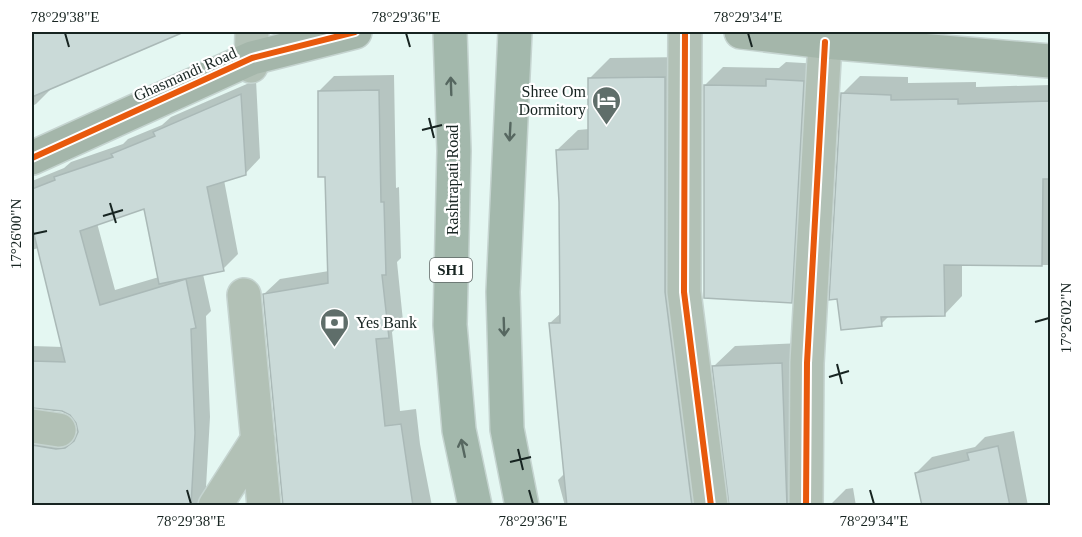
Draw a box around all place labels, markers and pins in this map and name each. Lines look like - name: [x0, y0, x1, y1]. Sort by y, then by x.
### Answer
- place label: Shree Om Dormitory: [518, 83, 587, 119]
- hotel icon: Shree Om Dormitory: [591, 84, 623, 126]
- bank icon: Yes Bank: [319, 306, 351, 348]
- place label: Yes Bank: [356, 314, 417, 331]

